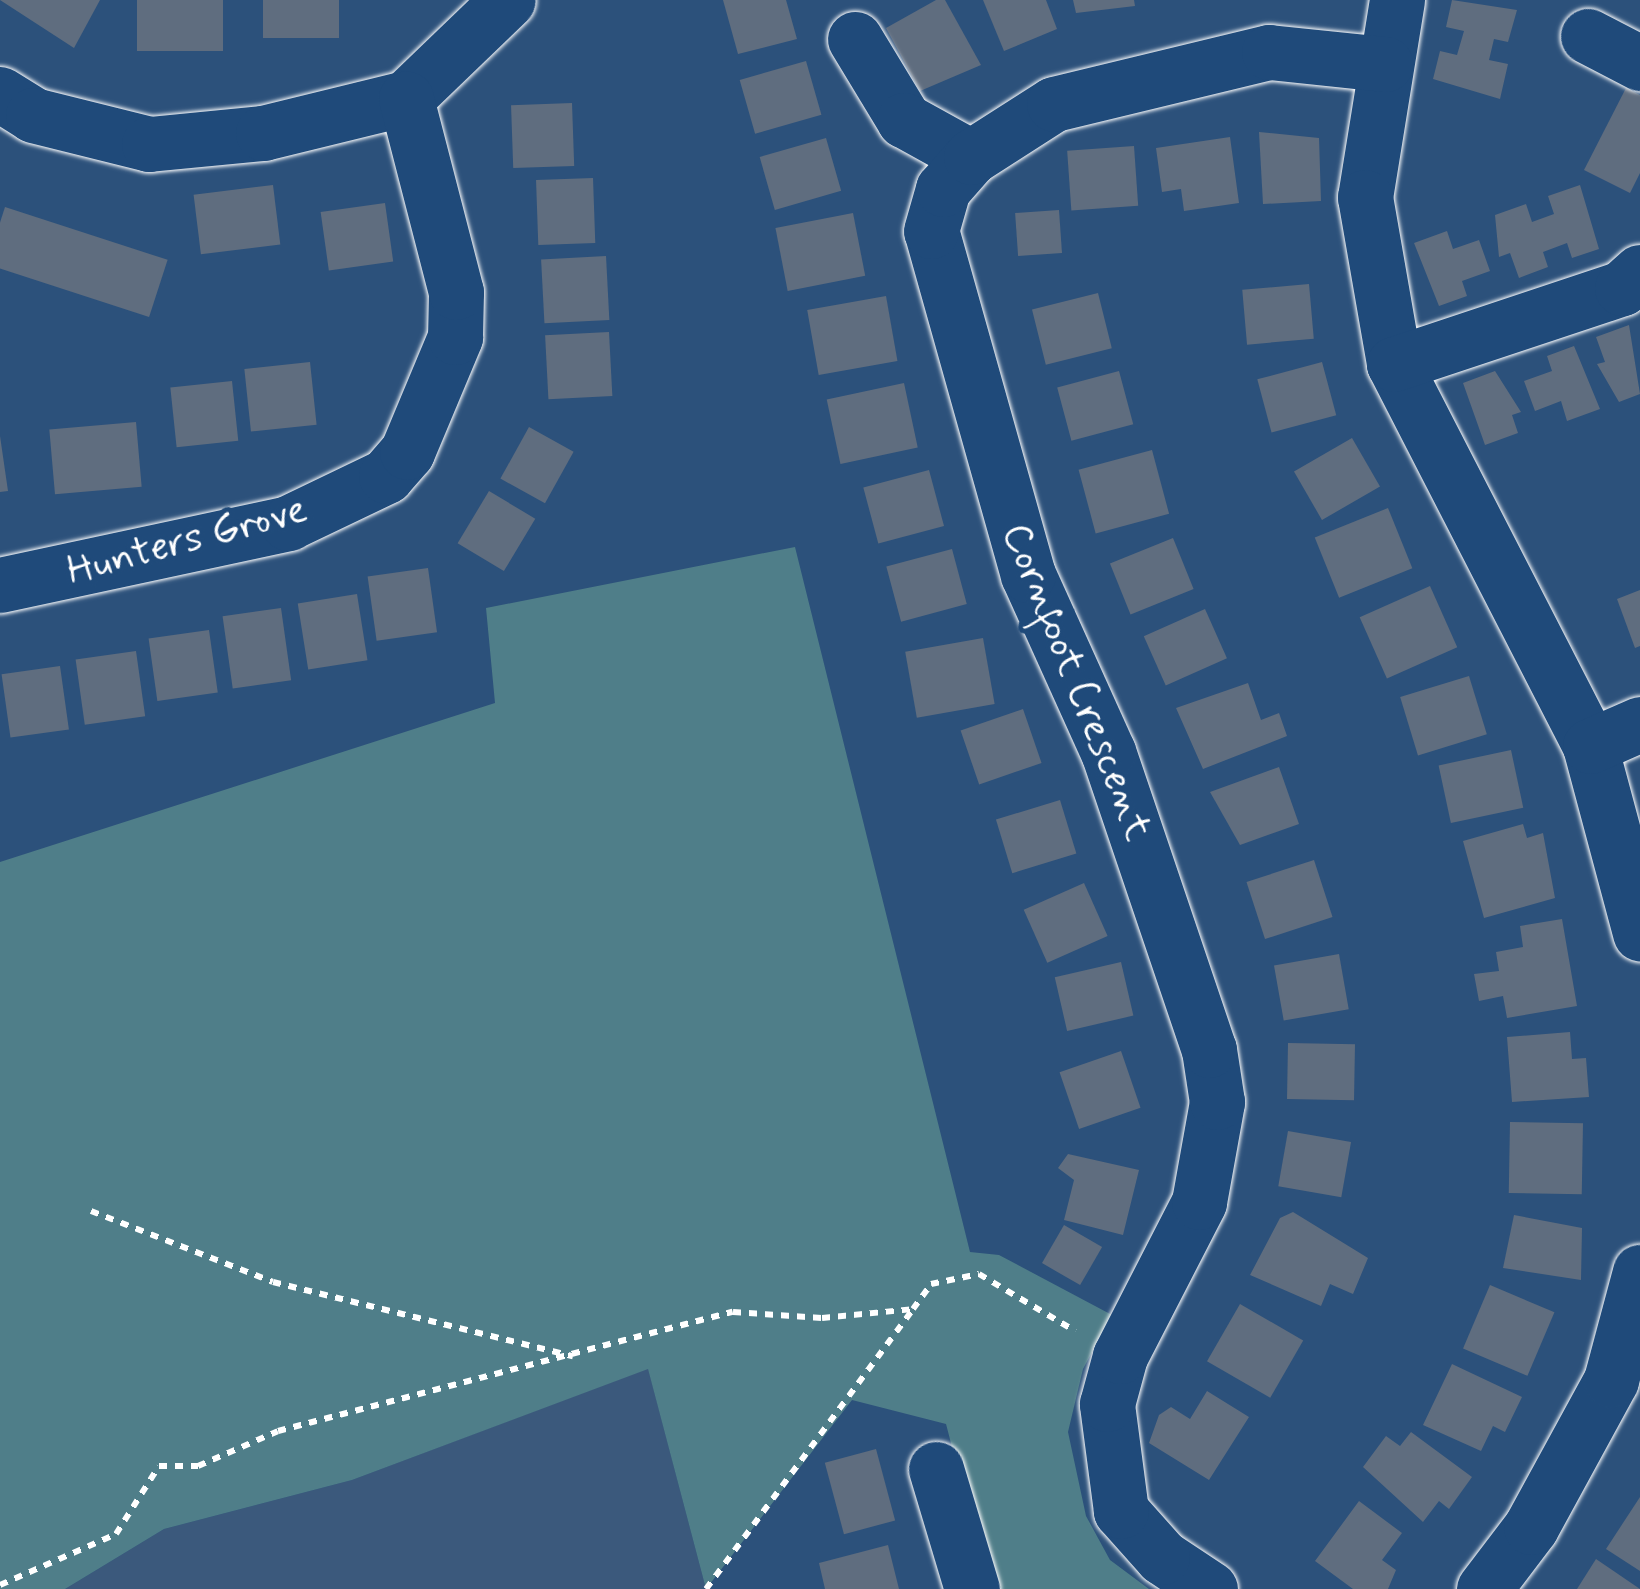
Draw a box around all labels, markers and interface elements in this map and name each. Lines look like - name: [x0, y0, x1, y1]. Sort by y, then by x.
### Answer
- street label: Hunters Grove: [62, 486, 312, 596]
- street label: Cornfoot Crescent: [993, 523, 1159, 841]

